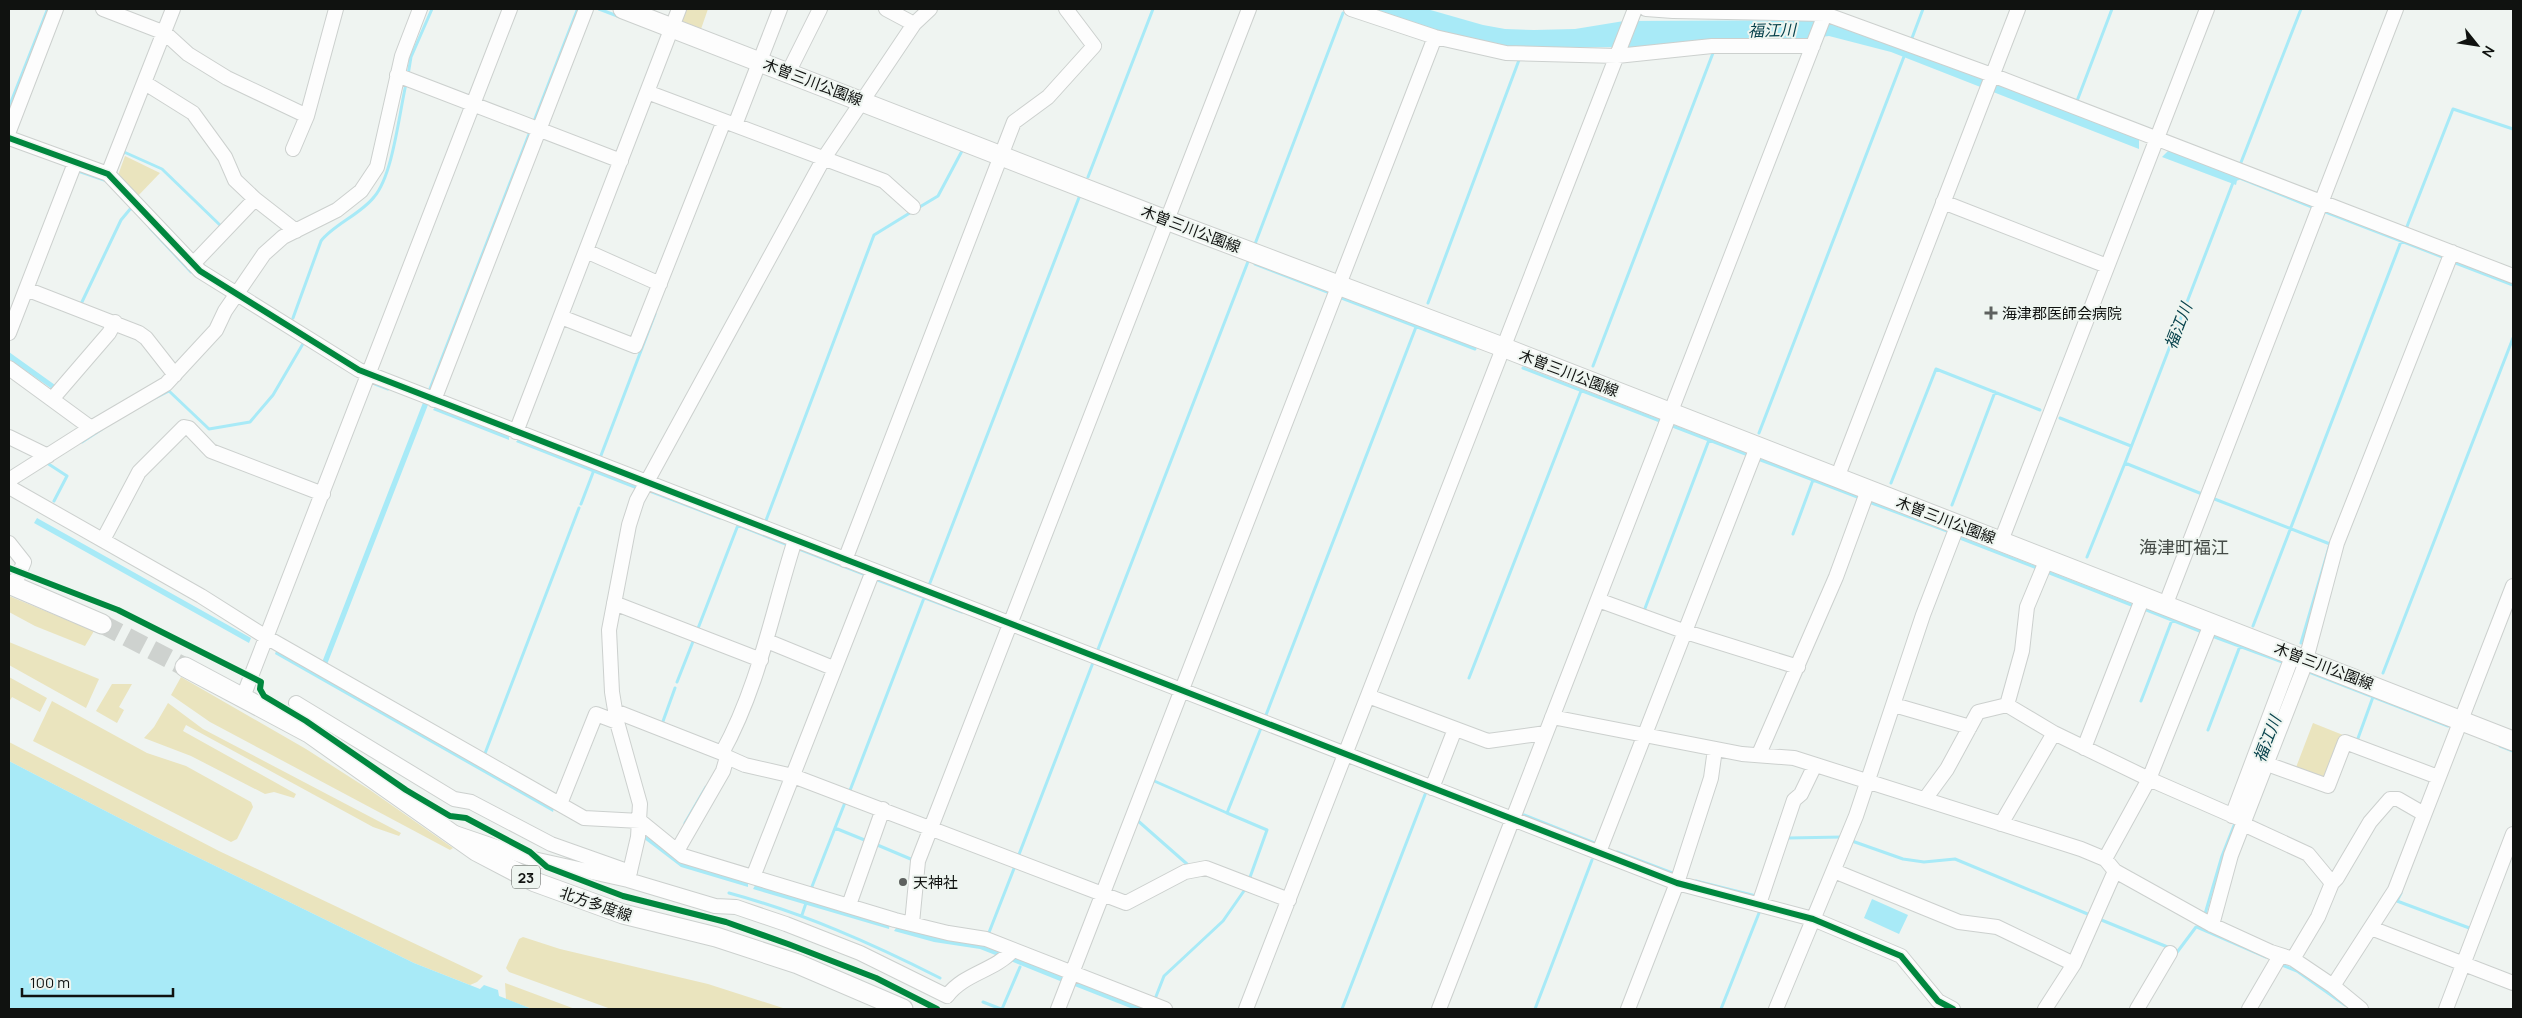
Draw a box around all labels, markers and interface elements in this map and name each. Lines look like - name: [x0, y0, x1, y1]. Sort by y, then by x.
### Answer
- water label: 福江川: [1748, 19, 1798, 41]
- north arrow: [2452, 20, 2502, 70]
- text: N: [2478, 43, 2499, 61]
- street label: 木曽三川公園線: [760, 53, 866, 111]
- street label: 木曽三川公園線: [1138, 200, 1244, 258]
- water label: 福江川: [2159, 298, 2198, 352]
- place label: 海津郡医師会病院: [2002, 303, 2122, 324]
- marker: 海津郡医師会病院: [1984, 306, 1998, 320]
- street label: 木曽三川公園線: [1516, 344, 1622, 402]
- street label: 木曽三川公園線: [1893, 491, 1999, 549]
- district label: 海津町福江: [2139, 535, 2229, 559]
- street label: 木曽三川公園線: [2271, 637, 2377, 695]
- water label: 福江川: [2248, 711, 2287, 765]
- road number: 23: [512, 866, 540, 889]
- place label: 天神社: [913, 872, 958, 893]
- marker: 天神社: [897, 876, 909, 888]
- street label: 北方多度線: [557, 882, 635, 926]
- scale bar: [22, 966, 174, 998]
- text: 100 m: [30, 972, 70, 993]

